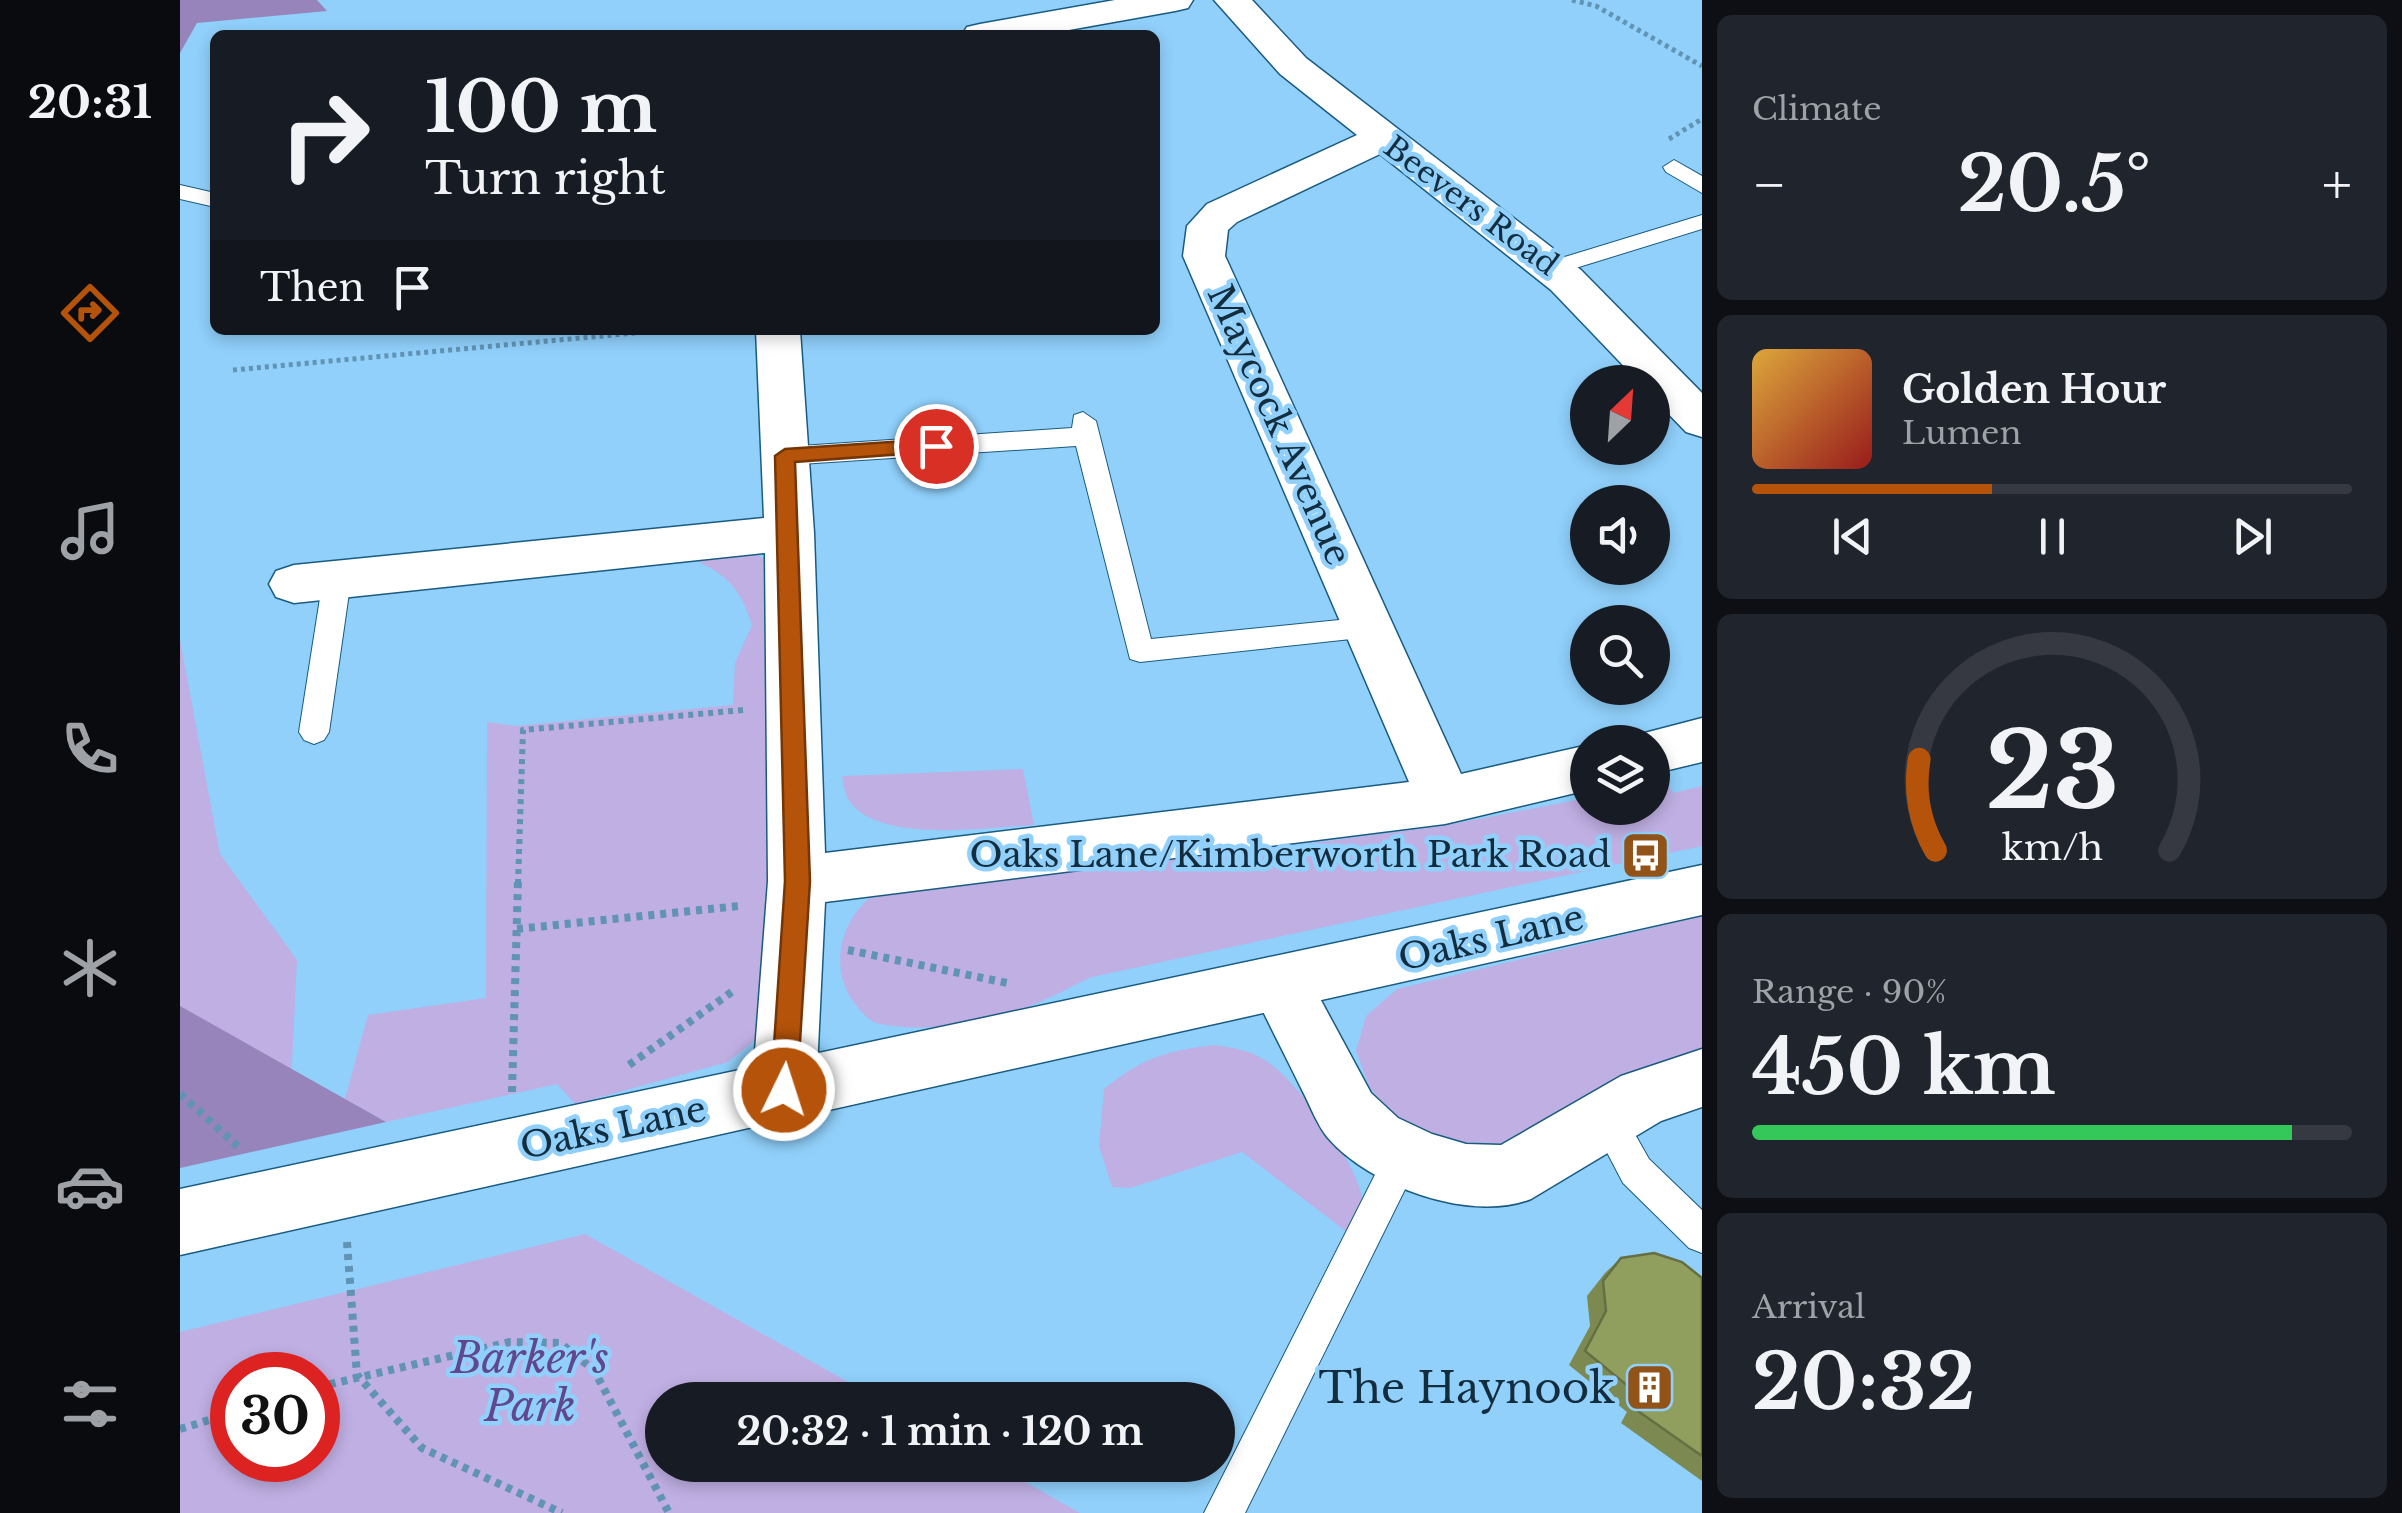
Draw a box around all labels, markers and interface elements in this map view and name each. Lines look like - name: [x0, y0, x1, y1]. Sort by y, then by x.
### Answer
- text: 100 m: [425, 64, 657, 151]
- icon: right: [260, 70, 390, 200]
- text: 20:31: [28, 74, 152, 130]
- text: Climate: [1752, 89, 1881, 129]
- street label: Beevers Road: [1377, 128, 1566, 283]
- text: 20.5°: [1958, 138, 2151, 231]
- text: Turn right: [425, 150, 666, 206]
- text: −: [1752, 151, 1787, 219]
- text: +: [2322, 151, 2352, 219]
- icon: arrive: [385, 260, 440, 315]
- text: Then: [260, 264, 365, 311]
- icon: directions: [55, 278, 125, 348]
- street label: Maycock Avenue: [1198, 278, 1360, 571]
- north arrow: [1570, 365, 1670, 465]
- map controls: [1570, 365, 1670, 825]
- text: Golden Hour: [1902, 366, 2166, 413]
- pin: [894, 404, 979, 489]
- text: Lumen: [1902, 413, 2021, 453]
- icon: arrive: [909, 419, 964, 474]
- button: sound: [1570, 485, 1670, 585]
- icon: music: [55, 496, 125, 566]
- icon: previous: [1825, 509, 1880, 564]
- icon: pause: [2025, 509, 2080, 564]
- icon: next: [2225, 509, 2280, 564]
- button: search: [1570, 605, 1670, 705]
- text: 23: [1985, 707, 2119, 836]
- icon: phone: [55, 714, 125, 784]
- button: layers: [1570, 725, 1670, 825]
- text: km/h: [2001, 825, 2103, 870]
- bus stop icon: Oaks Lane/Kimberworth Park Road: [1620, 829, 1672, 881]
- place label: Oaks Lane/Kimberworth Park Road: [970, 833, 1611, 876]
- street label: Oaks Lane: [1394, 895, 1588, 980]
- icon: climate: [55, 933, 125, 1003]
- text: Range · 90%: [1752, 972, 1947, 1012]
- text: 450 km: [1752, 1021, 2056, 1114]
- position arrow: [732, 1038, 836, 1142]
- street label: Oaks Lane: [516, 1087, 710, 1168]
- icon: car: [55, 1151, 125, 1221]
- text: Arrival: [1752, 1287, 1865, 1327]
- park label: Barker's Park: [449, 1332, 609, 1432]
- text: 20:32: [1752, 1336, 1975, 1429]
- speed limit sign: 30: [210, 1352, 340, 1482]
- place label: The Haynook: [1318, 1362, 1615, 1414]
- building icon: The Haynook: [1624, 1362, 1676, 1414]
- icon: filters: [55, 1369, 125, 1439]
- text: 20:32 · 1 min · 120 m: [736, 1408, 1144, 1455]

